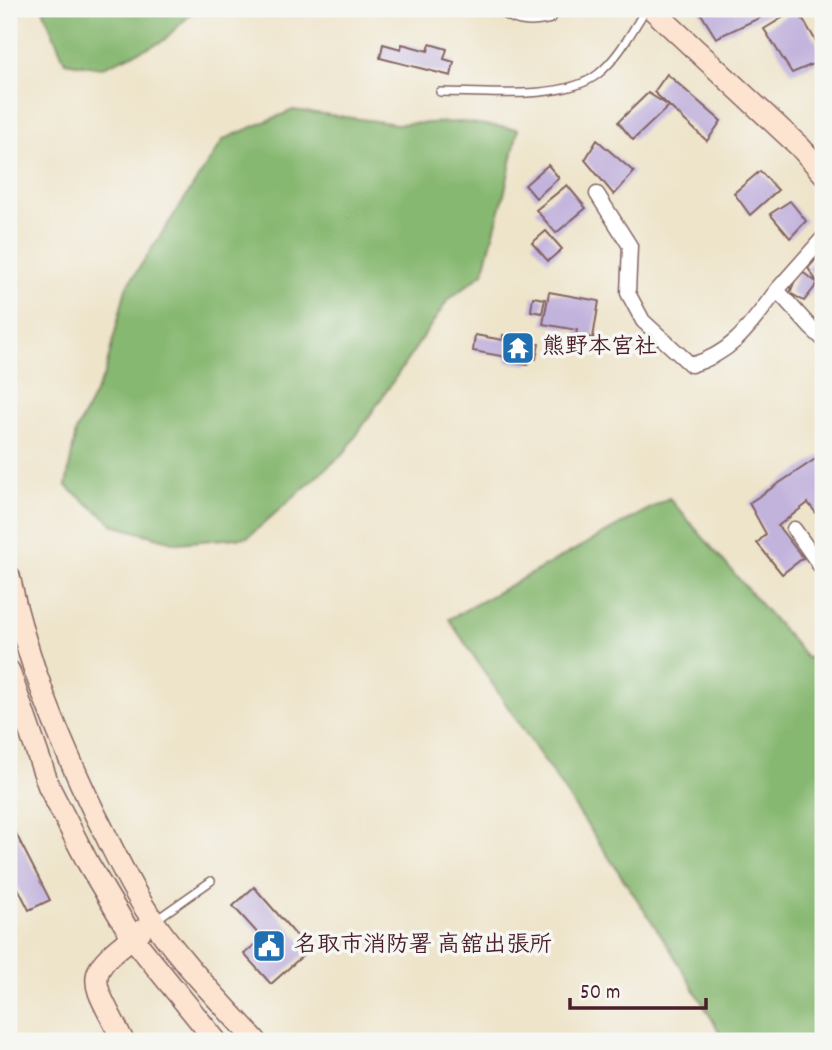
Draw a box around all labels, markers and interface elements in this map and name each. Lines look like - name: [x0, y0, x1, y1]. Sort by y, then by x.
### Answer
- temple icon: 熊野本宮社: [499, 329, 537, 367]
- place label: 熊野本宮社: [542, 332, 657, 365]
- public building icon: 名取市消防署 高舘出張所: [250, 927, 288, 965]
- place label: 名取市消防署 高舘出張所: [294, 930, 552, 963]
- scale bar: [570, 966, 706, 1010]
- text: 50 m: [580, 979, 620, 1009]

